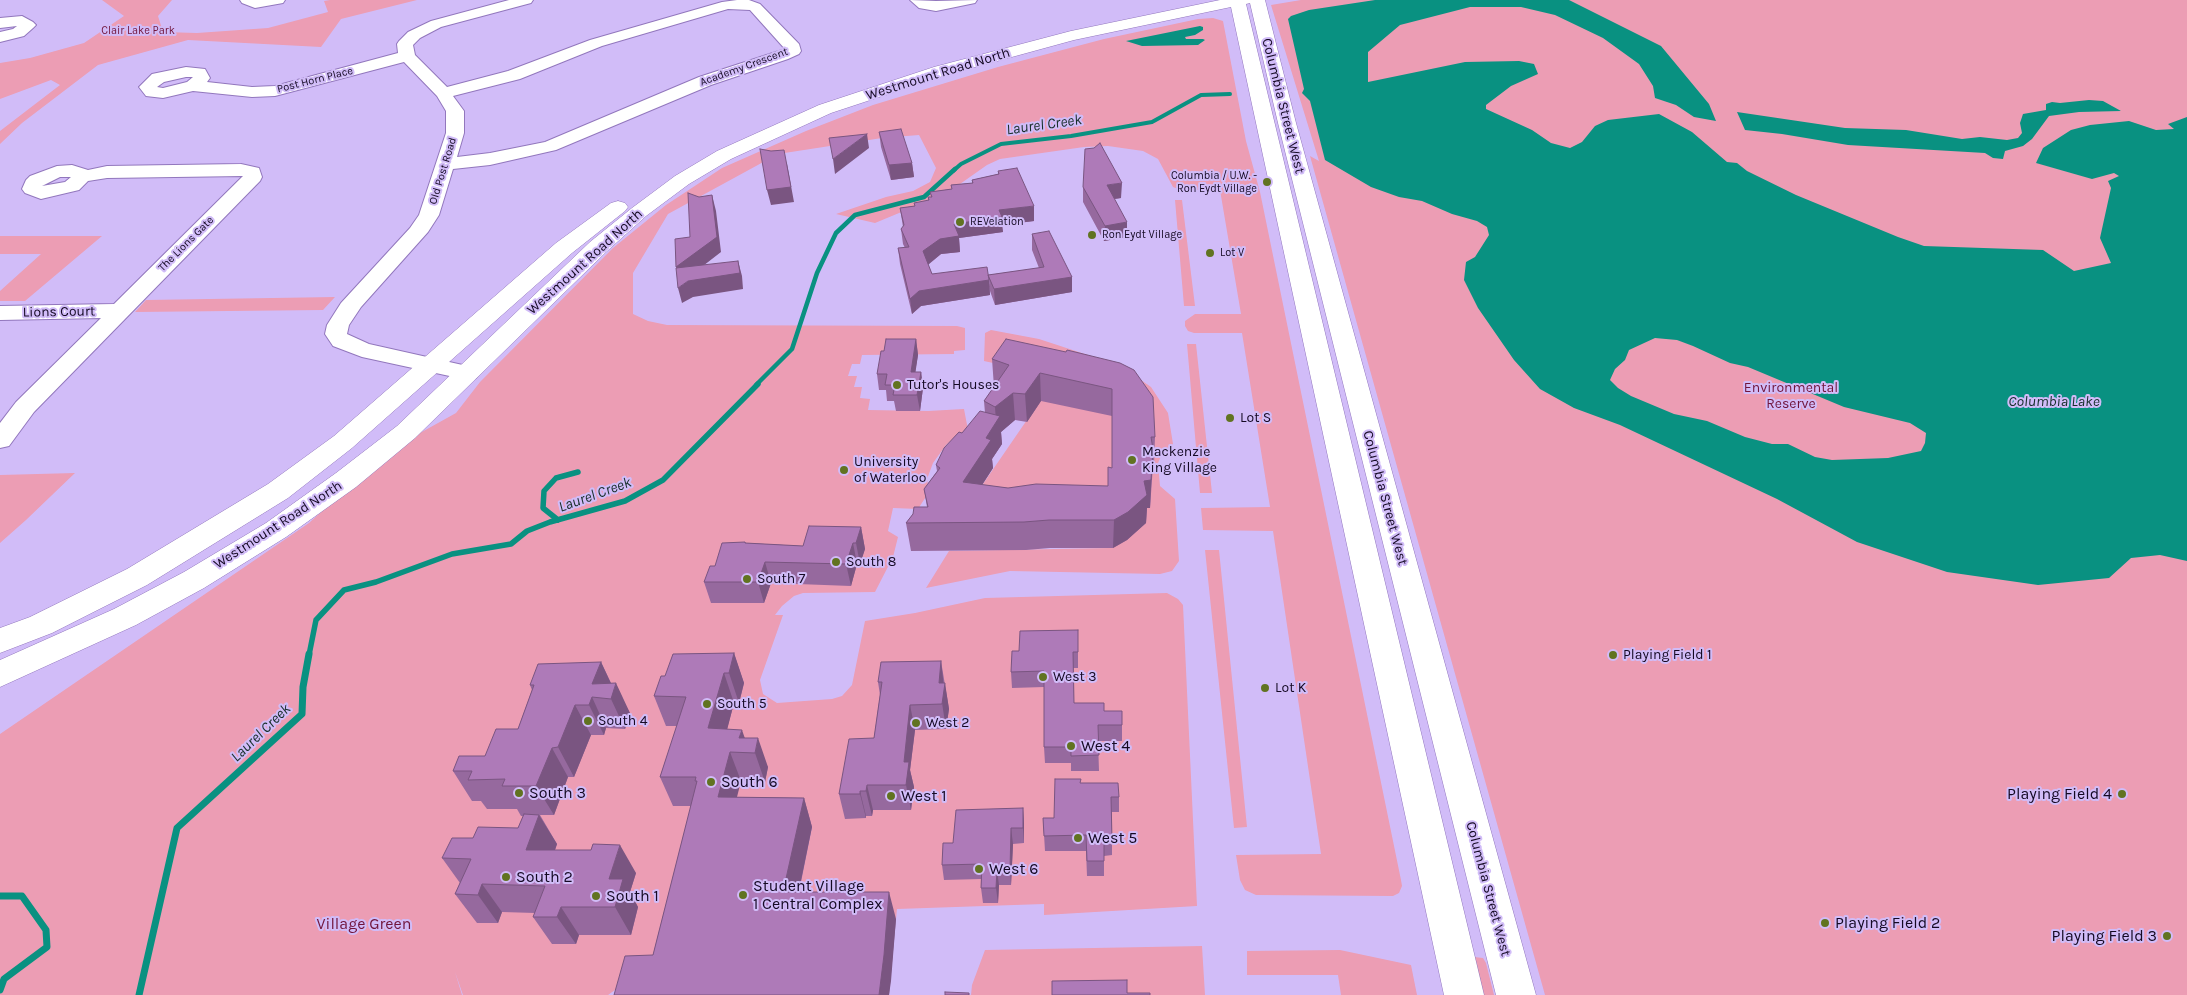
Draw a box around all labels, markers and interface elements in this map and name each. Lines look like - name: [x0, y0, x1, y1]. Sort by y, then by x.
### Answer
- park label: Clair Lake Park: [101, 24, 175, 38]
- street label: Columbia Street West: [1258, 37, 1308, 175]
- street label: Westmount Road North: [864, 44, 1012, 104]
- street label: Academy Crescent: [698, 45, 790, 89]
- street label: Post Horn Place: [276, 64, 354, 96]
- water label: Laurel Creek: [1005, 111, 1083, 139]
- street label: Old Post Road: [427, 136, 459, 206]
- place label: Columbia / U.W. - Ron Eydt Village: [1171, 169, 1257, 195]
- marker: Columbia / U.W. - Ron Eydt Village: [1261, 176, 1273, 188]
- street label: Westmount Road North: [524, 206, 646, 318]
- street label: The Lions Gate: [156, 214, 216, 274]
- place label: REVelation: [970, 215, 1024, 229]
- marker: REVelation: [954, 216, 966, 228]
- place label: Ron Eydt Village: [1102, 228, 1182, 242]
- marker: Ron Eydt Village: [1086, 229, 1098, 241]
- place label: Lot V: [1220, 246, 1244, 260]
- marker: Lot V: [1204, 247, 1216, 259]
- street label: Lions Court: [23, 303, 95, 321]
- place label: Tutor's Houses: [907, 377, 999, 393]
- marker: Tutor's Houses: [891, 379, 903, 391]
- park label: Environmental Reserve: [1744, 380, 1838, 412]
- water label: Columbia Lake: [2008, 393, 2100, 411]
- place label: Lot S: [1240, 410, 1271, 426]
- marker: Lot S: [1224, 412, 1236, 424]
- street label: Columbia Street West: [1359, 429, 1411, 567]
- place label: Mackenzie King Village: [1142, 444, 1217, 477]
- place label: University of Waterloo: [854, 454, 926, 487]
- marker: Mackenzie King Village: [1126, 454, 1138, 466]
- marker: University of Waterloo: [838, 464, 850, 476]
- water label: Laurel Creek: [556, 474, 634, 516]
- street label: Westmount Road North: [211, 477, 345, 573]
- place label: South 8: [846, 554, 896, 570]
- marker: South 8: [830, 556, 842, 568]
- place label: South 7: [757, 571, 805, 587]
- marker: South 7: [741, 573, 753, 585]
- place label: Playing Field 1: [1623, 647, 1712, 663]
- marker: Playing Field 1: [1607, 649, 1619, 661]
- place label: West 3: [1053, 669, 1096, 685]
- marker: West 3: [1037, 671, 1049, 683]
- place label: Lot K: [1275, 680, 1306, 696]
- marker: Lot K: [1259, 682, 1271, 694]
- place label: South 5: [717, 696, 767, 712]
- marker: South 5: [701, 698, 713, 710]
- water label: Laurel Creek: [227, 700, 295, 766]
- place label: South 4: [598, 713, 647, 729]
- marker: South 4: [582, 715, 594, 727]
- place label: West 2: [926, 715, 969, 731]
- marker: West 2: [910, 717, 922, 729]
- place label: West 4: [1081, 736, 1130, 756]
- marker: West 4: [1065, 740, 1077, 752]
- place label: South 6: [721, 772, 778, 792]
- marker: South 6: [705, 776, 717, 788]
- place label: South 3: [529, 783, 586, 803]
- place label: Playing Field 4: [2007, 784, 2112, 804]
- place label: West 1: [901, 786, 947, 806]
- marker: South 3: [513, 787, 525, 799]
- marker: Playing Field 4: [2116, 788, 2128, 800]
- marker: West 1: [885, 790, 897, 802]
- street label: Columbia Street West: [1462, 820, 1514, 958]
- place label: West 5: [1088, 828, 1137, 848]
- marker: West 5: [1072, 832, 1084, 844]
- place label: West 6: [989, 859, 1038, 879]
- marker: West 6: [973, 863, 985, 875]
- place label: South 2: [516, 867, 573, 887]
- marker: South 2: [500, 871, 512, 883]
- place label: Student Village 1 Central Complex: [753, 876, 882, 914]
- place label: South 1: [606, 886, 659, 906]
- marker: Student Village 1 Central Complex: [737, 889, 749, 901]
- marker: South 1: [590, 890, 602, 902]
- place label: Playing Field 2: [1835, 913, 1940, 933]
- park label: Village Green: [317, 914, 411, 934]
- marker: Playing Field 2: [1819, 917, 1831, 929]
- place label: Playing Field 3: [2052, 926, 2157, 946]
- marker: Playing Field 3: [2161, 930, 2173, 942]

